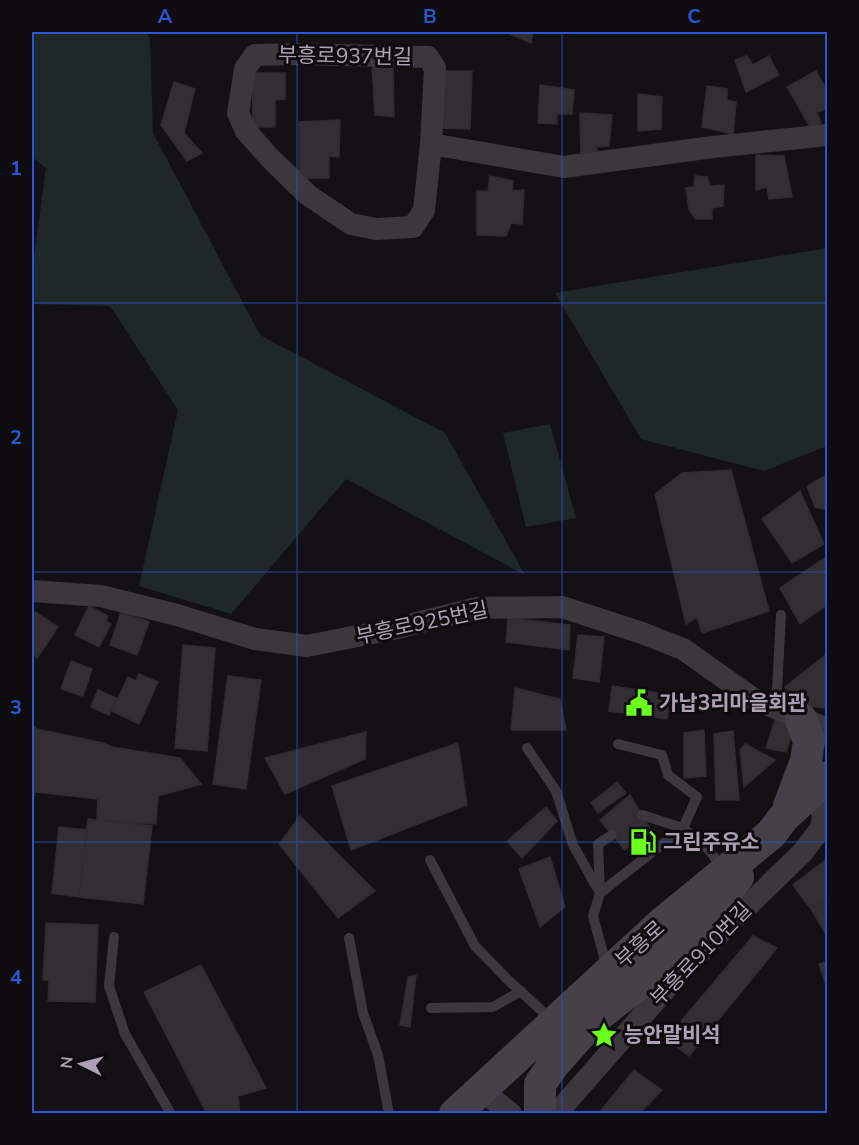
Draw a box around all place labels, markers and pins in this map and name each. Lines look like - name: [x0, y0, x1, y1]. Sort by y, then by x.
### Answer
- public building icon: 가납3리마을회관: [624, 688, 654, 718]
- place label: 가납3리마을회관: [659, 689, 807, 717]
- fuel station icon: 그린주유소: [628, 827, 658, 857]
- place label: 그린주유소: [663, 828, 760, 856]
- place icon: 능안말비석: [589, 1020, 619, 1050]
- place label: 능안말비석: [624, 1021, 721, 1049]

